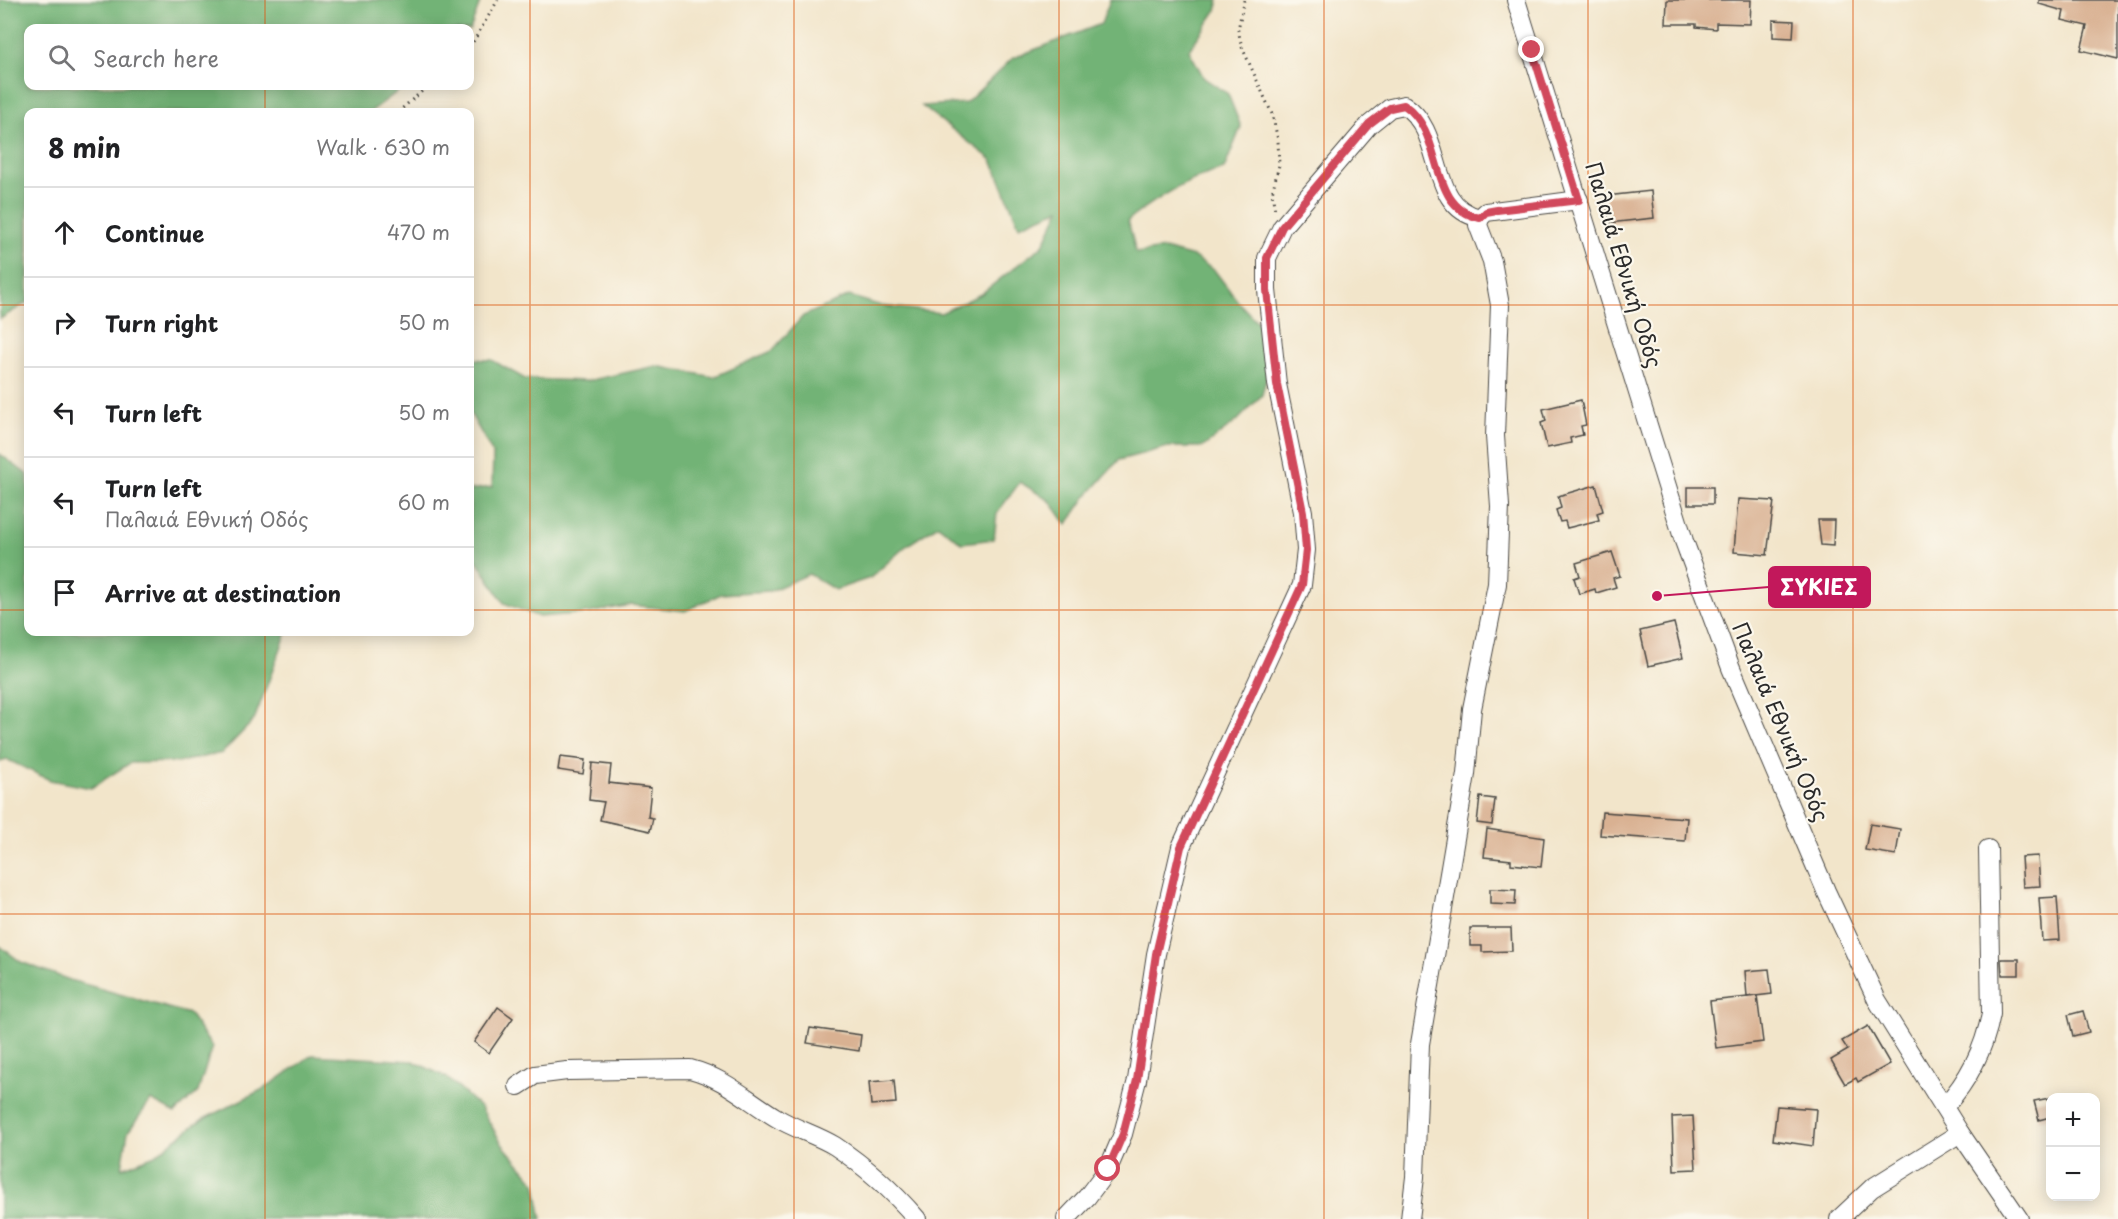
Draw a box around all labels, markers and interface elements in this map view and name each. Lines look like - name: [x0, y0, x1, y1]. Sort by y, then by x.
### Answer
- search box: [24, 24, 474, 90]
- route end: [1518, 36, 1544, 62]
- icon: search: [45, 41, 78, 74]
- text: Search here: [93, 41, 219, 74]
- text: 8 min: [48, 128, 121, 167]
- text: Walk · 630 m: [316, 132, 450, 162]
- street label: Παλαιά Εθνική Οδός: [1578, 158, 1671, 371]
- icon: ahead: [48, 216, 81, 249]
- text: Continue: [105, 216, 204, 249]
- text: 470 m: [387, 217, 450, 247]
- icon: right: [48, 306, 81, 339]
- text: Turn right: [105, 306, 218, 339]
- text: 50 m: [398, 307, 450, 337]
- icon: left: [48, 396, 81, 429]
- text: Turn left: [105, 396, 202, 429]
- text: 50 m: [398, 397, 450, 427]
- text: Turn left: [105, 471, 202, 504]
- icon: left: [48, 486, 81, 519]
- text: 60 m: [398, 487, 450, 517]
- text: Παλαιά Εθνική Οδός: [105, 504, 308, 534]
- callout: ΣΥΚΙΕΣ: [1769, 567, 1870, 607]
- text: ΣΥΚΙΕΣ: [1780, 569, 1858, 602]
- icon: arrive: [48, 576, 81, 609]
- text: Arrive at destination: [105, 576, 341, 609]
- street label: Παλαιά Εθνική Οδός: [1725, 617, 1838, 826]
- map controls: [2046, 1093, 2100, 1201]
- button: +: [2046, 1093, 2100, 1147]
- button: −: [2046, 1147, 2100, 1201]
- route start: [1094, 1155, 1120, 1181]

